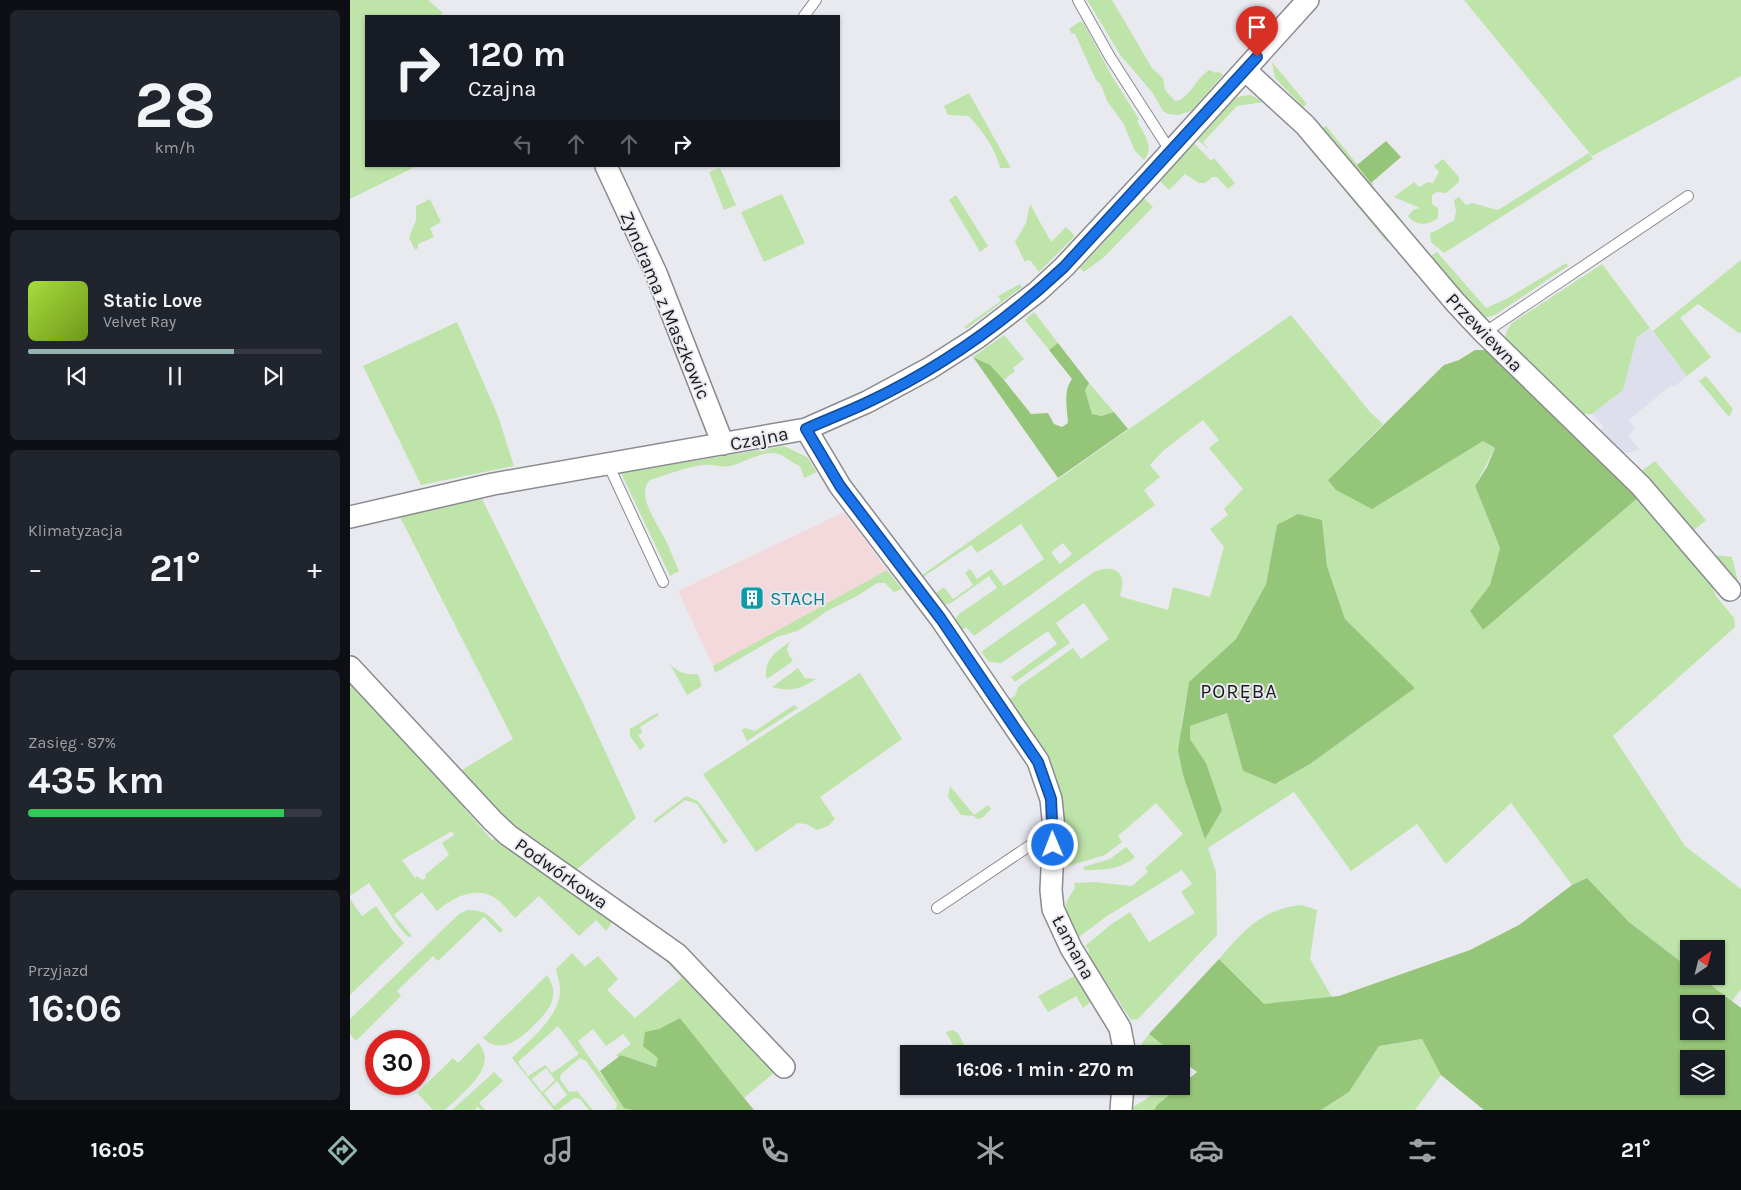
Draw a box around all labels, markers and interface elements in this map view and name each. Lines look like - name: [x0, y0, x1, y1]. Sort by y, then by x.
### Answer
- pin: [1236, 6, 1278, 57]
- icon: arrive: [1243, 13, 1271, 41]
- text: 120 m: [468, 34, 566, 75]
- icon: right: [385, 35, 450, 100]
- text: 28: [134, 67, 216, 143]
- text: Czajna: [468, 76, 536, 102]
- icon: left: [509, 130, 537, 158]
- icon: ahead: [562, 130, 590, 158]
- icon: ahead: [615, 130, 643, 158]
- icon: right: [668, 130, 696, 158]
- text: km/h: [155, 138, 195, 157]
- street label: Zyndrama z Maszkowic: [615, 208, 715, 403]
- street label: Przewiewna: [1441, 289, 1527, 377]
- text: Static Love: [103, 290, 202, 312]
- text: Velvet Ray: [103, 312, 176, 331]
- icon: previous: [63, 362, 91, 390]
- icon: pause: [161, 362, 189, 390]
- icon: next: [259, 362, 287, 390]
- street label: Czajna: [728, 423, 790, 455]
- text: Klimatyzacja: [28, 521, 123, 540]
- text: 21°: [149, 546, 201, 591]
- text: −: [28, 552, 43, 585]
- text: +: [307, 552, 322, 585]
- building icon: STACH: [739, 585, 765, 611]
- place label: STACH: [770, 588, 825, 610]
- district label: PORĘBA: [1200, 680, 1278, 703]
- text: Zasięg · 87%: [28, 733, 116, 752]
- text: 435 km: [28, 758, 165, 803]
- position arrow: [1026, 818, 1078, 870]
- street label: Podwórkowa: [511, 834, 612, 914]
- street label: Łamana: [1047, 912, 1099, 983]
- north arrow: [1680, 940, 1725, 985]
- map controls: [1680, 940, 1725, 1095]
- text: Przyjazd: [28, 961, 89, 980]
- text: 16:06: [28, 986, 122, 1031]
- button: search: [1680, 995, 1725, 1040]
- speed limit sign: 30: [365, 1030, 430, 1095]
- button: layers: [1680, 1050, 1725, 1095]
- text: 16:06 · 1 min · 270 m: [956, 1059, 1134, 1081]
- icon: directions: [325, 1133, 360, 1168]
- icon: music: [541, 1133, 576, 1168]
- icon: phone: [757, 1133, 792, 1168]
- icon: climate: [973, 1133, 1008, 1168]
- icon: car: [1189, 1133, 1224, 1168]
- icon: filters: [1405, 1133, 1440, 1168]
- text: 16:05: [90, 1137, 144, 1163]
- text: 21°: [1621, 1137, 1650, 1163]

